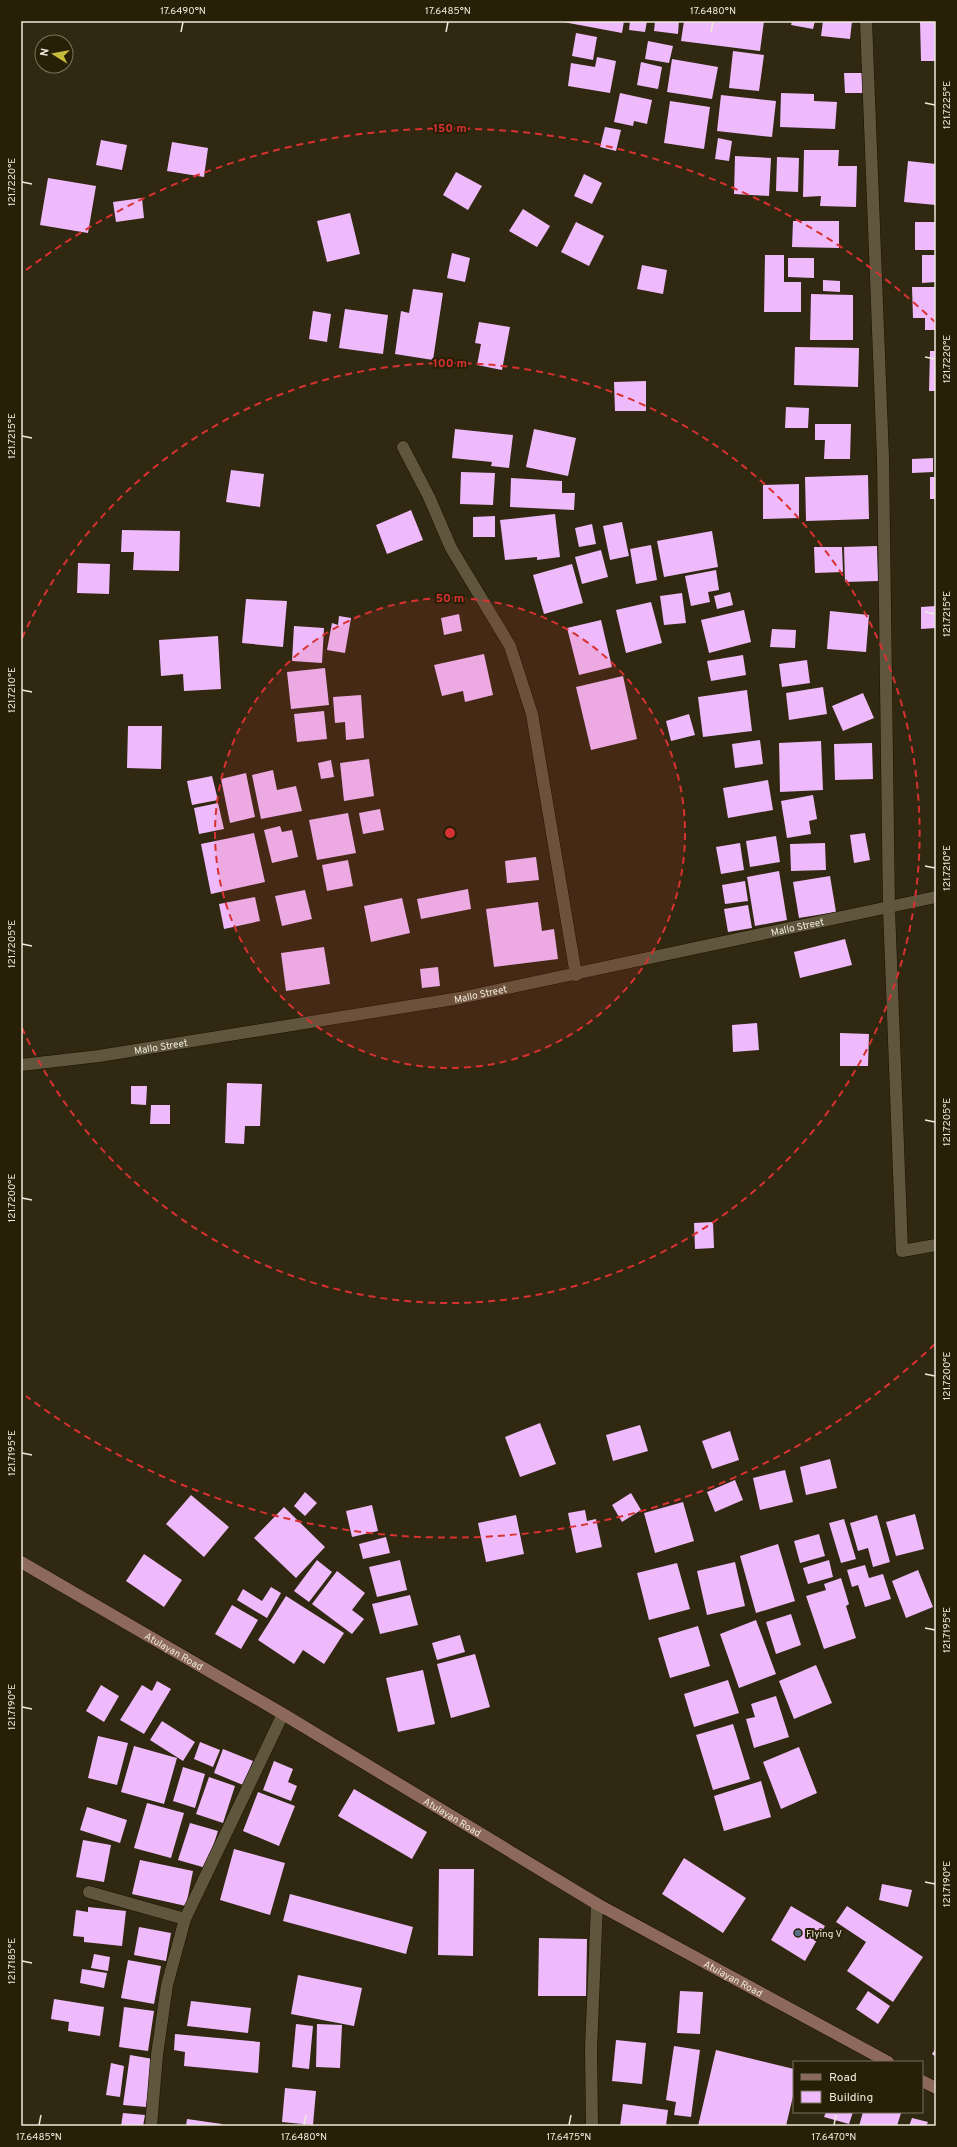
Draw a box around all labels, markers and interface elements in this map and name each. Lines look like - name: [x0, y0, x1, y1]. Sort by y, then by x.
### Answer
- text: 17.6490°N: [160, 5, 206, 18]
- text: 17.6485°N: [425, 5, 471, 18]
- text: 17.6480°N: [690, 5, 736, 18]
- north arrow: [34, 34, 74, 74]
- text: N: [38, 47, 53, 57]
- text: 121.7225°E: [941, 81, 954, 129]
- text: 150 m: [433, 121, 467, 137]
- text: 121.7220°E: [6, 158, 19, 206]
- text: 121.7220°E: [941, 335, 954, 383]
- text: 100 m: [433, 356, 467, 372]
- text: 121.7215°E: [6, 413, 19, 459]
- text: 50 m: [436, 591, 464, 607]
- text: 121.7215°E: [941, 591, 954, 637]
- text: 121.7210°E: [6, 667, 19, 713]
- centre of rings: [443, 826, 457, 840]
- text: 121.7210°E: [941, 845, 954, 891]
- street label: Mallo Street: [770, 916, 826, 940]
- text: 121.7205°E: [6, 920, 19, 968]
- street label: Mallo Street: [453, 983, 509, 1007]
- street label: Mallo Street: [133, 1037, 189, 1058]
- text: 121.7205°E: [941, 1098, 954, 1146]
- text: 121.7200°E: [6, 1174, 19, 1222]
- text: 121.7200°E: [941, 1352, 954, 1400]
- text: 121.7195°E: [6, 1430, 19, 1476]
- text: 121.7195°E: [941, 1607, 954, 1653]
- street label: Atulayan Road: [142, 1630, 205, 1674]
- text: 121.7190°E: [6, 1684, 19, 1730]
- street label: Atulayan Road: [420, 1795, 483, 1840]
- text: 121.7190°E: [941, 1861, 954, 1907]
- marker: Flying V: [793, 1928, 803, 1938]
- place label: Flying V: [806, 1928, 842, 1941]
- text: 121.7185°E: [6, 1938, 19, 1984]
- street label: Atulayan Road: [701, 1958, 764, 2001]
- legend: [793, 2061, 923, 2113]
- text: Road: [829, 2070, 857, 2086]
- text: Building: [829, 2090, 873, 2106]
- text: 17.6485°N: [16, 2131, 62, 2144]
- text: 17.6480°N: [281, 2131, 327, 2144]
- text: 17.6475°N: [547, 2131, 591, 2144]
- text: 17.6470°N: [812, 2131, 856, 2144]

